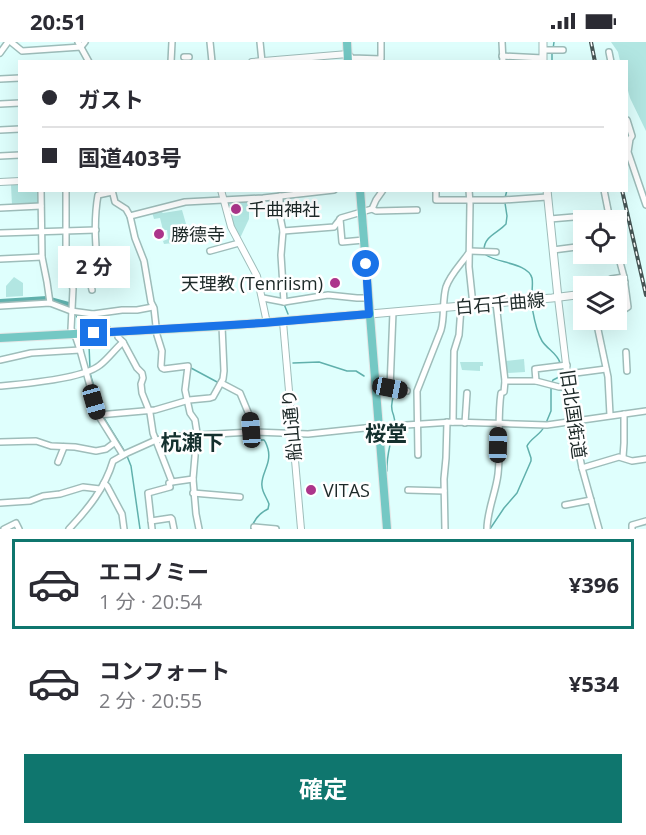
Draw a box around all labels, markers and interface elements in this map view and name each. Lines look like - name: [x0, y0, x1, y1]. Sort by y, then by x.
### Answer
- text: 20:51: [30, 6, 87, 36]
- text: ガスト: [78, 84, 144, 114]
- text: 国道403号: [78, 142, 182, 172]
- place label: 千曲神社: [248, 197, 320, 221]
- marker: 千曲神社: [229, 202, 243, 216]
- map controls: [573, 210, 627, 330]
- button: locate: [573, 210, 627, 264]
- place label: 勝德寺: [171, 222, 225, 246]
- marker: 勝德寺: [152, 227, 166, 241]
- callout: 2 分: [58, 246, 130, 288]
- route start: [352, 250, 379, 277]
- text: 2 分: [76, 253, 112, 280]
- place label: 天理教 (Tenriism): [181, 271, 323, 295]
- marker: 天理教 (Tenriism): [328, 276, 342, 290]
- button: layers: [573, 276, 627, 330]
- street label: 白石千曲線: [454, 287, 546, 319]
- route end: [80, 319, 107, 346]
- street label: 旧北国街道: [556, 368, 592, 460]
- car: [371, 376, 409, 400]
- car: [80, 382, 108, 422]
- street label: 船山通り: [276, 388, 306, 462]
- car: [241, 411, 261, 449]
- district label: 桜堂: [365, 419, 407, 447]
- car: [489, 427, 507, 463]
- district label: 杭瀬下: [161, 428, 224, 456]
- place label: VITAS: [323, 478, 370, 502]
- marker: VITAS: [304, 483, 318, 497]
- text: エコノミー: [99, 556, 209, 586]
- icon: car: [27, 557, 81, 611]
- text: ¥396: [569, 569, 619, 599]
- text: 1 分 · 20:54: [99, 588, 202, 615]
- text: コンフォート: [99, 655, 230, 685]
- icon: car: [27, 656, 81, 710]
- text: ¥534: [569, 668, 619, 698]
- text: 2 分 · 20:55: [99, 687, 202, 714]
- button: 確定: [24, 754, 622, 823]

